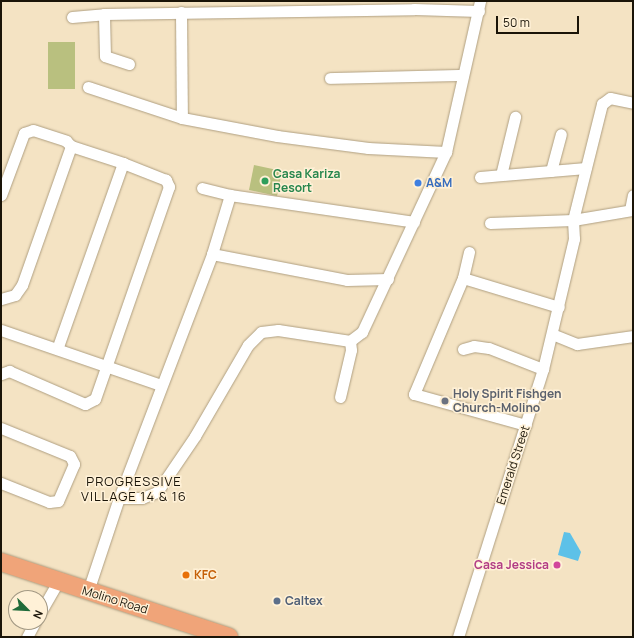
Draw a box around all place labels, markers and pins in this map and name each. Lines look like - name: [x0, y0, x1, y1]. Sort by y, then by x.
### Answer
- place label: Casa Kariza Resort: [273, 167, 340, 195]
- marker: Casa Kariza Resort: [260, 176, 270, 186]
- place label: A&M: [426, 176, 452, 190]
- marker: A&M: [413, 178, 423, 188]
- place label: Holy Spirit Fishgen Church-Molino: [453, 387, 562, 415]
- marker: Holy Spirit Fishgen Church-Molino: [440, 396, 450, 406]
- place label: Casa Jessica: [474, 558, 549, 572]
- marker: Casa Jessica: [552, 560, 562, 570]
- place label: KFC: [194, 568, 217, 582]
- marker: KFC: [181, 570, 191, 580]
- place label: Caltex: [285, 594, 323, 608]
- marker: Caltex: [272, 596, 282, 606]

